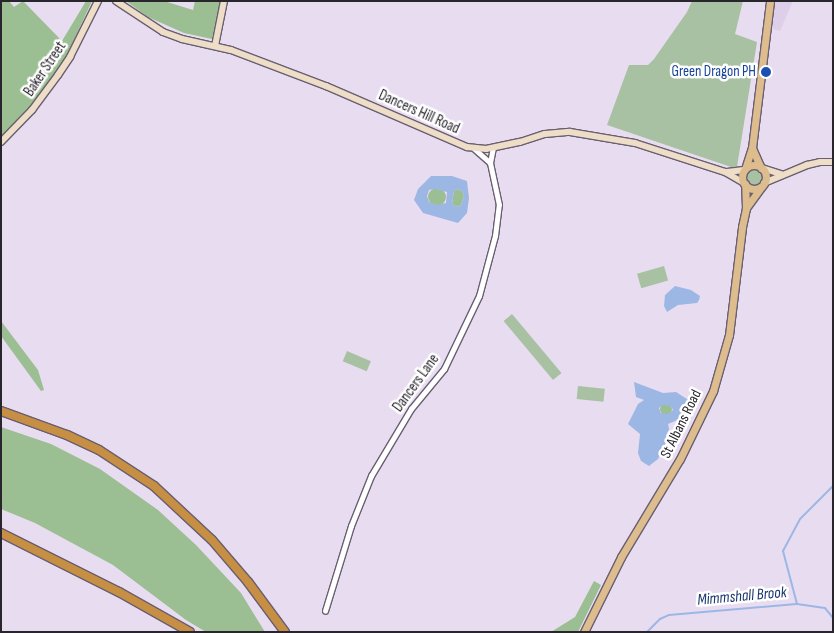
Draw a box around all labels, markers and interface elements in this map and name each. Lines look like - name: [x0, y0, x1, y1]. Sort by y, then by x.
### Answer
- street label: Baker Street: [20, 38, 70, 100]
- place label: Green Dragon PH: [671, 63, 756, 81]
- marker: Green Dragon PH: [760, 66, 772, 78]
- street label: Dancers Hill Road: [376, 86, 462, 138]
- street label: Dancers Lane: [389, 351, 443, 415]
- street label: St Albans Road: [657, 387, 705, 461]
- water label: Mimmshall Brook: [696, 584, 788, 610]

